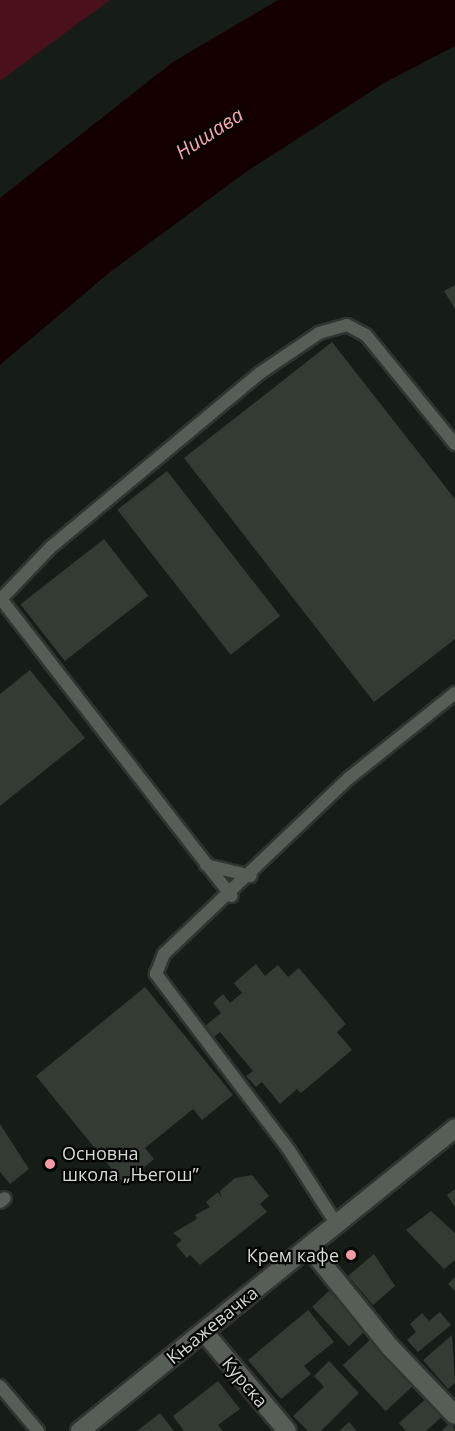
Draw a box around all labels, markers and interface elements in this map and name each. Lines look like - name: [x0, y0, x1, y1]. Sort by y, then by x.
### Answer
- water label: Нишава: [171, 102, 247, 164]
- place label: Основна школа „Његош”: [62, 1143, 199, 1186]
- marker: Основна школа „Његош”: [43, 1157, 57, 1171]
- place label: Крем кафе: [247, 1244, 339, 1266]
- marker: Крем кафе: [344, 1248, 358, 1262]
- street label: Књажевачка: [162, 1282, 262, 1368]
- street label: Курска: [218, 1352, 272, 1412]

